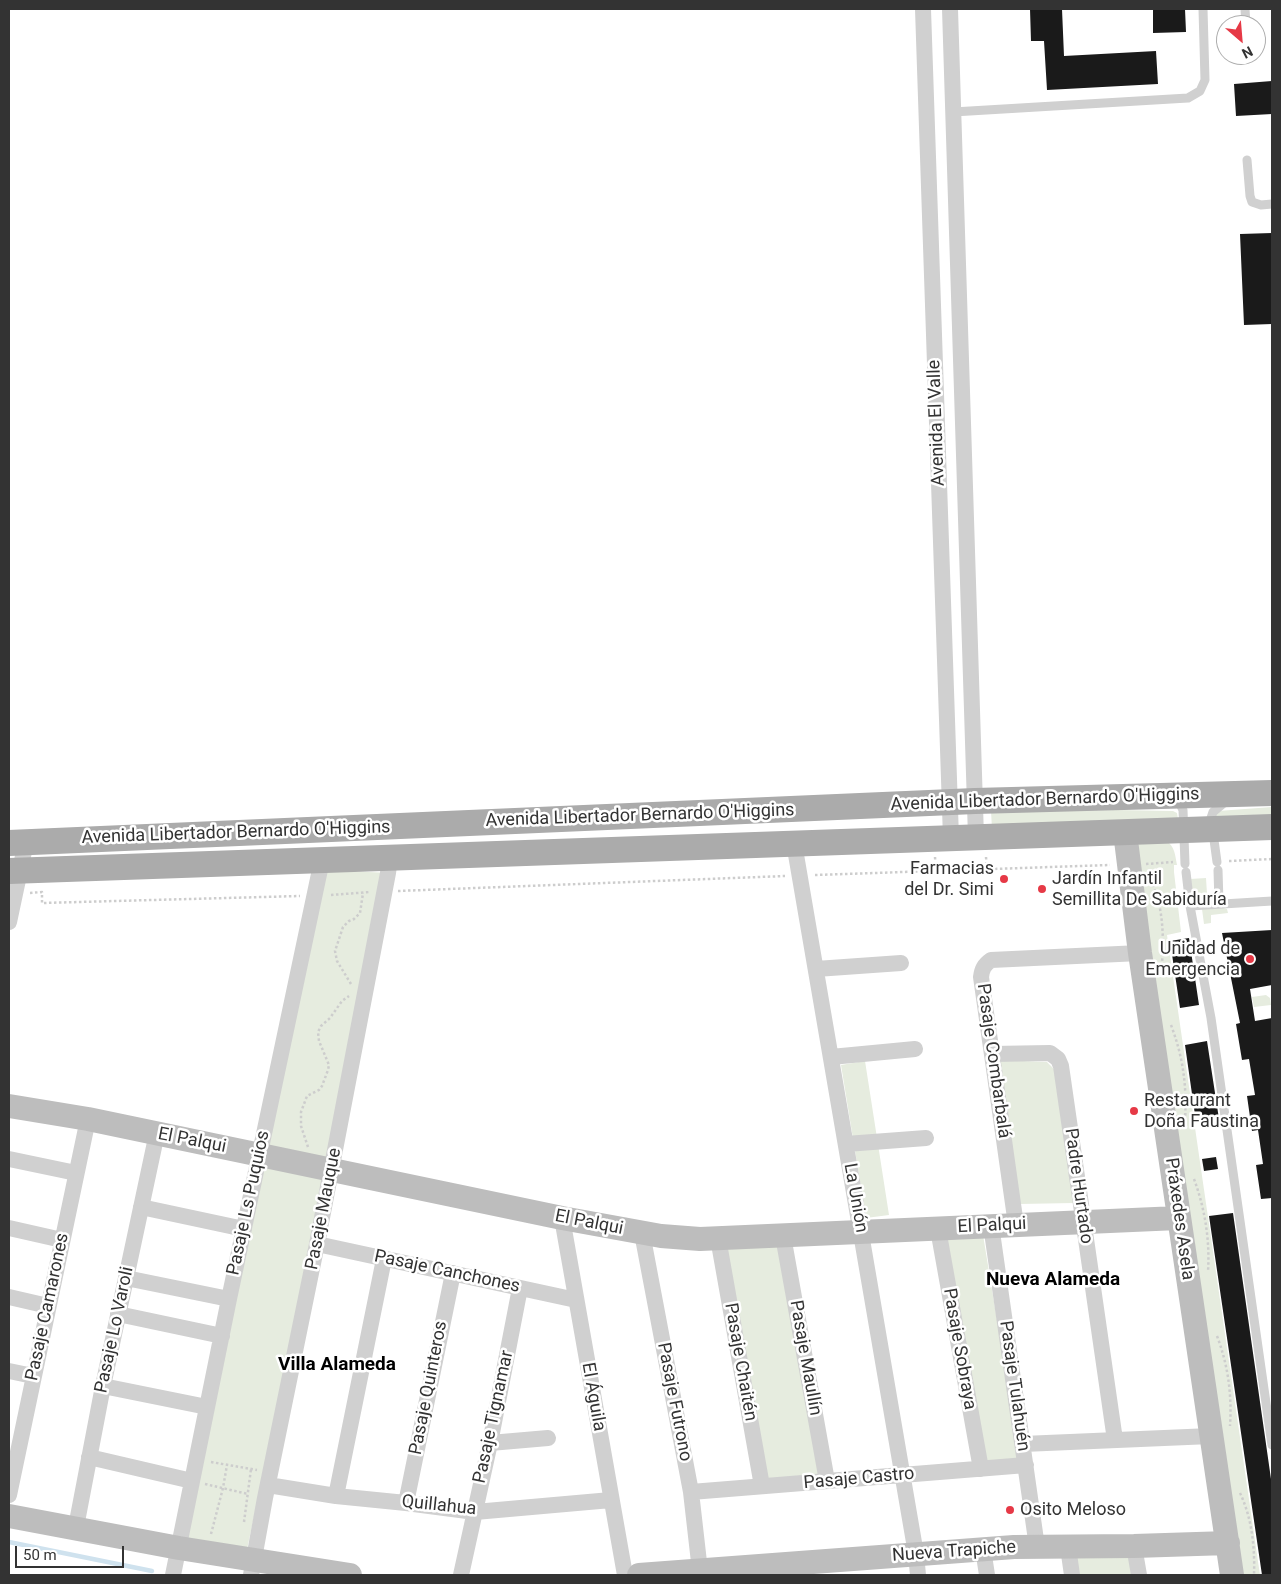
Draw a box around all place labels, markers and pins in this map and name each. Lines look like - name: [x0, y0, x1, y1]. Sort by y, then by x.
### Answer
- place label: Farmacias del Dr. Simi: [904, 858, 994, 901]
- place label: Jardín Infantil Semillita De Sabiduría: [1052, 868, 1227, 911]
- marker: Farmacias del Dr. Simi: [998, 873, 1010, 885]
- marker: Jardín Infantil Semillita De Sabiduría: [1036, 883, 1048, 895]
- place label: Unidad de Emergencia: [1145, 938, 1240, 981]
- marker: Unidad de Emergencia: [1244, 953, 1256, 965]
- place label: Restaurant Doña Faustina: [1144, 1090, 1259, 1132]
- marker: Restaurant Doña Faustina: [1128, 1105, 1140, 1117]
- place label: Osito Meloso: [1020, 1499, 1126, 1521]
- marker: Osito Meloso: [1004, 1504, 1016, 1516]

